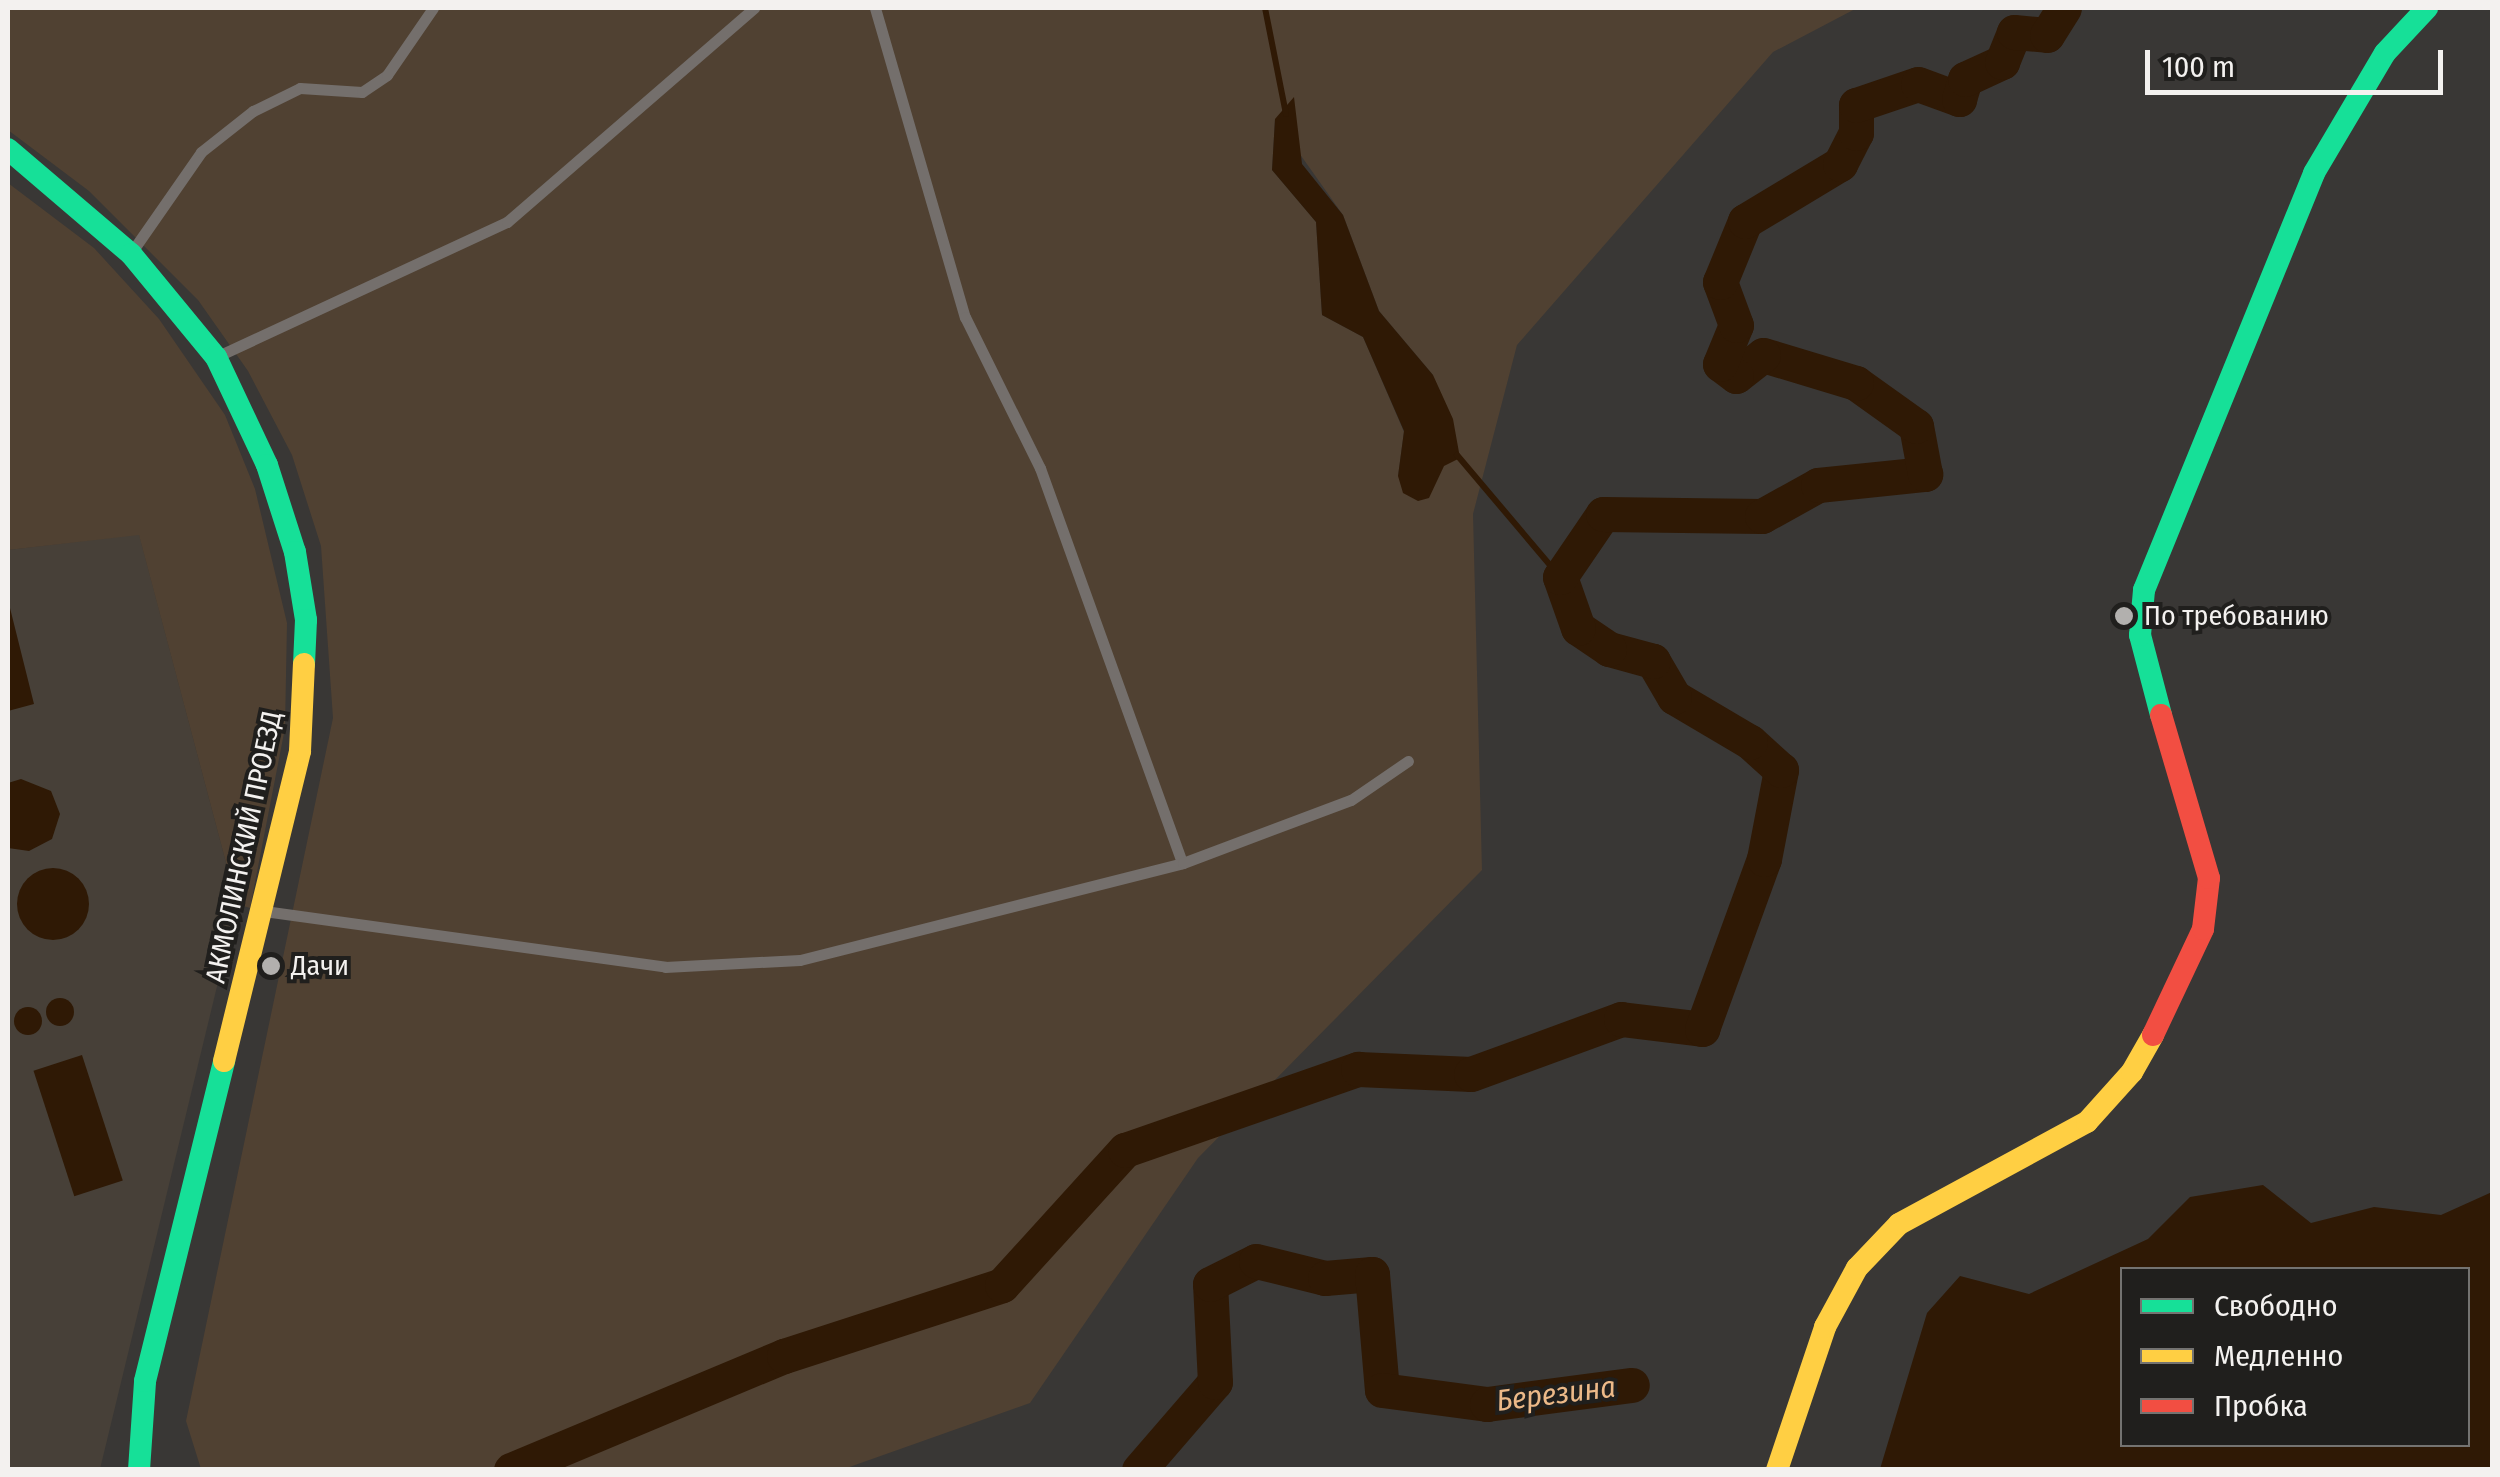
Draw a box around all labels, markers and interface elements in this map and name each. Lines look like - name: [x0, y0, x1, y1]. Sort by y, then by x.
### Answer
- scale bar: [2150, 30, 2448, 92]
- text: 100 m: [2162, 49, 2235, 85]
- place label: По требованию: [2144, 599, 2329, 633]
- marker: По требованию: [2113, 605, 2135, 627]
- street label: АКМОЛИНСКИЙ ПРОЕЗД: [199, 708, 289, 986]
- place label: Дачи: [291, 949, 349, 983]
- marker: Дачи: [260, 955, 282, 977]
- legend: [2120, 1267, 2470, 1447]
- text: Свободно: [2214, 1288, 2337, 1324]
- text: Медленно: [2214, 1338, 2343, 1374]
- water label: Березина: [1494, 1369, 1618, 1419]
- text: Пробка: [2214, 1388, 2308, 1424]

